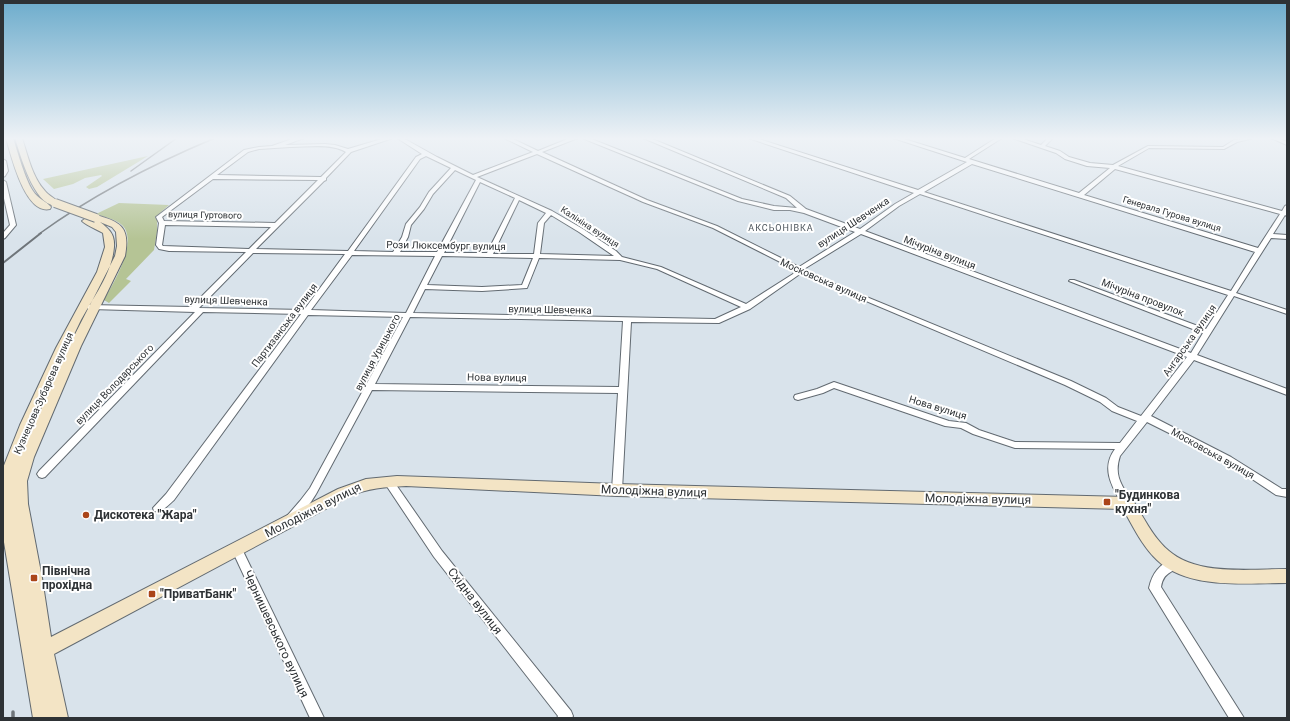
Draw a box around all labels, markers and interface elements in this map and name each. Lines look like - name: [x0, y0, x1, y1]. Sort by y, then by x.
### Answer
- street label: Генерала Гурова вулиця: [1122, 194, 1222, 234]
- street label: вулиця Шевченка: [815, 195, 891, 250]
- street label: Калініна вулиця: [559, 204, 621, 250]
- street label: вулиця Гуртового: [168, 209, 242, 221]
- district label: АКСЬОНІВКА: [748, 223, 814, 233]
- street label: Мічуріна вулиця: [902, 234, 977, 271]
- street label: Рози Люксембург вулиця: [386, 239, 506, 252]
- street label: Московська вулиця: [779, 256, 869, 305]
- street label: Мічуріна провулок: [1100, 277, 1186, 318]
- street label: Партизанська вулиця: [249, 281, 319, 369]
- street label: вулиця Шевченка: [184, 294, 268, 307]
- street label: Ангарська вулиця: [1161, 302, 1218, 378]
- street label: вулиця Шевченка: [508, 303, 592, 316]
- street label: вулиця Урицького: [353, 312, 402, 392]
- street label: Кузнецова-Зубарєва вулиця: [12, 331, 75, 456]
- street label: вулиця Володарського: [73, 342, 156, 427]
- street label: Нова вулиця: [467, 371, 527, 384]
- street label: Нова вулиця: [908, 393, 968, 421]
- street label: Московська вулиця: [1169, 426, 1256, 481]
- street label: Молодіжна вулиця: [262, 480, 364, 540]
- street label: Молодіжна вулиця: [601, 482, 707, 500]
- place label: "Будинкова кухня": [1115, 488, 1180, 516]
- street label: Молодіжна вулиця: [925, 491, 1031, 507]
- marker: "Будинкова кухня": [1102, 497, 1112, 507]
- place label: Дискотека "Жара": [94, 508, 197, 522]
- marker: Дискотека "Жара": [81, 510, 91, 520]
- place label: Північна прохідна: [42, 564, 93, 592]
- street label: Східна вулиця: [445, 565, 505, 637]
- street label: Чернишевського вулиця: [240, 568, 312, 700]
- marker: Північна прохідна: [29, 573, 39, 583]
- place label: "ПриватБанк": [160, 587, 237, 601]
- marker: "ПриватБанк": [147, 589, 157, 599]

